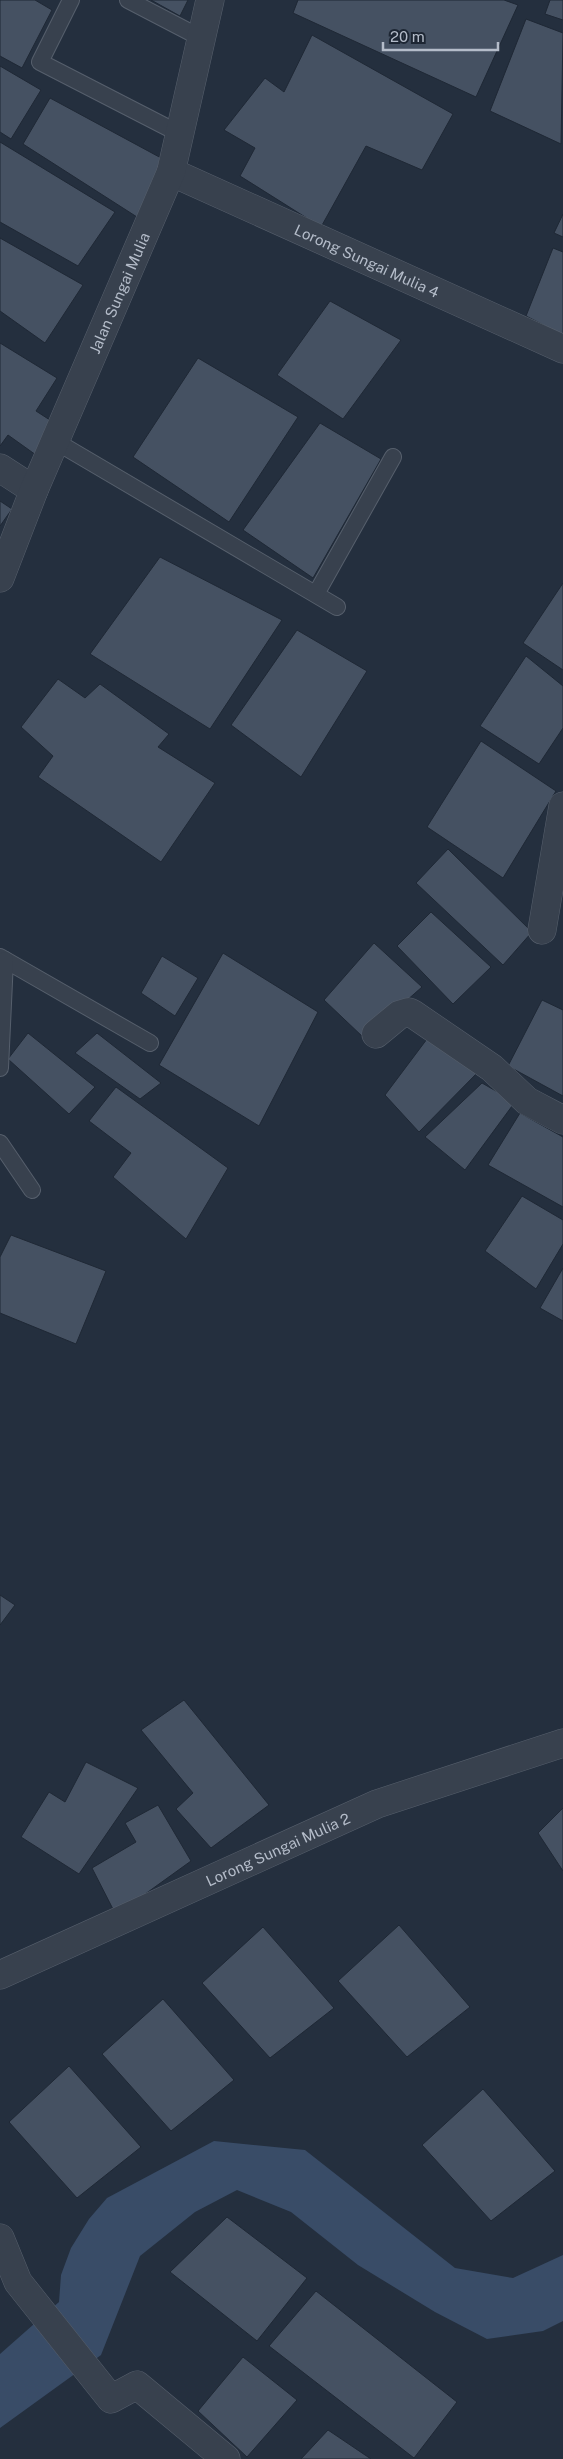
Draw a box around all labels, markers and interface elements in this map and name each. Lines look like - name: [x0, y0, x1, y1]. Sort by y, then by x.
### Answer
- scale bar: [383, 20, 498, 52]
- text: 20 m: [390, 28, 425, 45]
- street label: Lorong Sungai Mulia 4: [292, 220, 442, 300]
- street label: Jalan Sungai Mulia: [85, 230, 152, 356]
- street label: Lorong Sungai Mulia 2: [203, 1809, 352, 1889]

